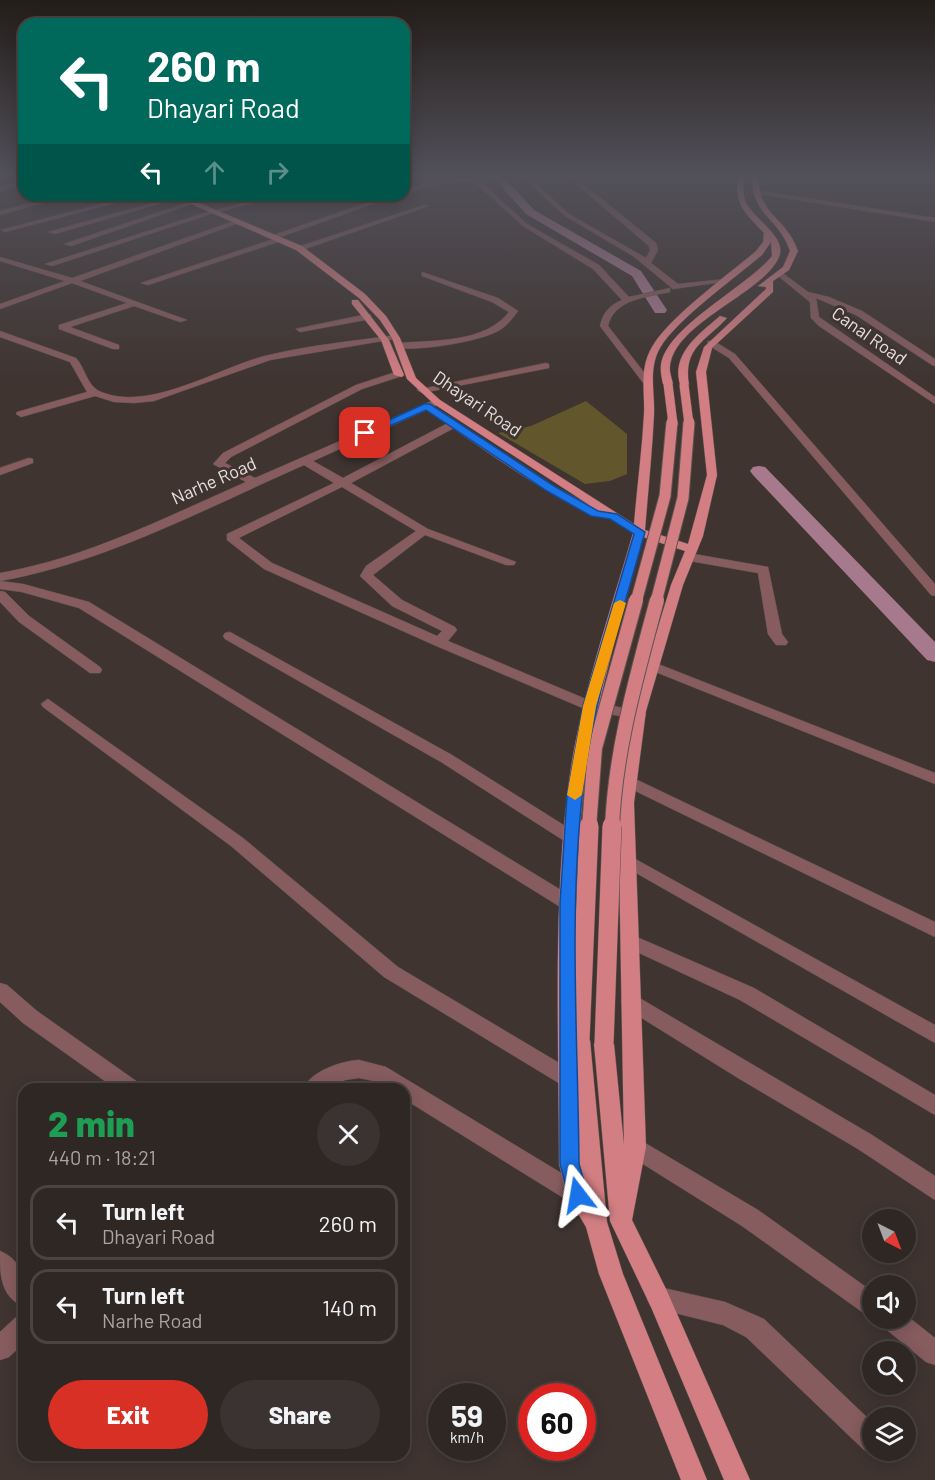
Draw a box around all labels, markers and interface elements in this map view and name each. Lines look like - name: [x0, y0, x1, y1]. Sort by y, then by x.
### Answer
- text: 260 m: [147, 40, 260, 90]
- icon: left: [48, 42, 126, 120]
- text: Dhayari Road: [147, 91, 300, 123]
- icon: left: [135, 156, 168, 189]
- icon: ahead: [198, 156, 231, 189]
- icon: right: [261, 156, 294, 189]
- street label: Canal Road: [828, 301, 911, 369]
- street label: Dhayari Road: [429, 366, 526, 441]
- pin: [339, 407, 390, 458]
- icon: arrive: [348, 416, 381, 449]
- street label: Narhe Road: [168, 452, 259, 509]
- text: 2 min: [48, 1101, 135, 1144]
- button: close: [317, 1103, 380, 1166]
- text: 440 m · 18:21: [48, 1145, 156, 1169]
- position arrow: [546, 1163, 610, 1227]
- text: Turn left: [102, 1198, 185, 1224]
- icon: left: [51, 1206, 84, 1239]
- north arrow: [862, 1209, 916, 1263]
- map controls: [862, 1209, 916, 1461]
- text: 260 m: [319, 1210, 377, 1236]
- text: Dhayari Road: [102, 1224, 215, 1248]
- button: sound: [862, 1275, 916, 1329]
- text: Turn left: [102, 1282, 185, 1308]
- icon: left: [51, 1290, 84, 1323]
- text: 140 m: [322, 1294, 377, 1320]
- text: Narhe Road: [102, 1308, 203, 1332]
- button: search: [862, 1341, 916, 1395]
- button: Exit: [48, 1380, 208, 1449]
- button: Share: [220, 1380, 380, 1449]
- speed limit sign: 60: [518, 1383, 596, 1461]
- text: 59: [451, 1397, 483, 1433]
- button: layers: [862, 1407, 916, 1461]
- text: km/h: [450, 1428, 484, 1446]

